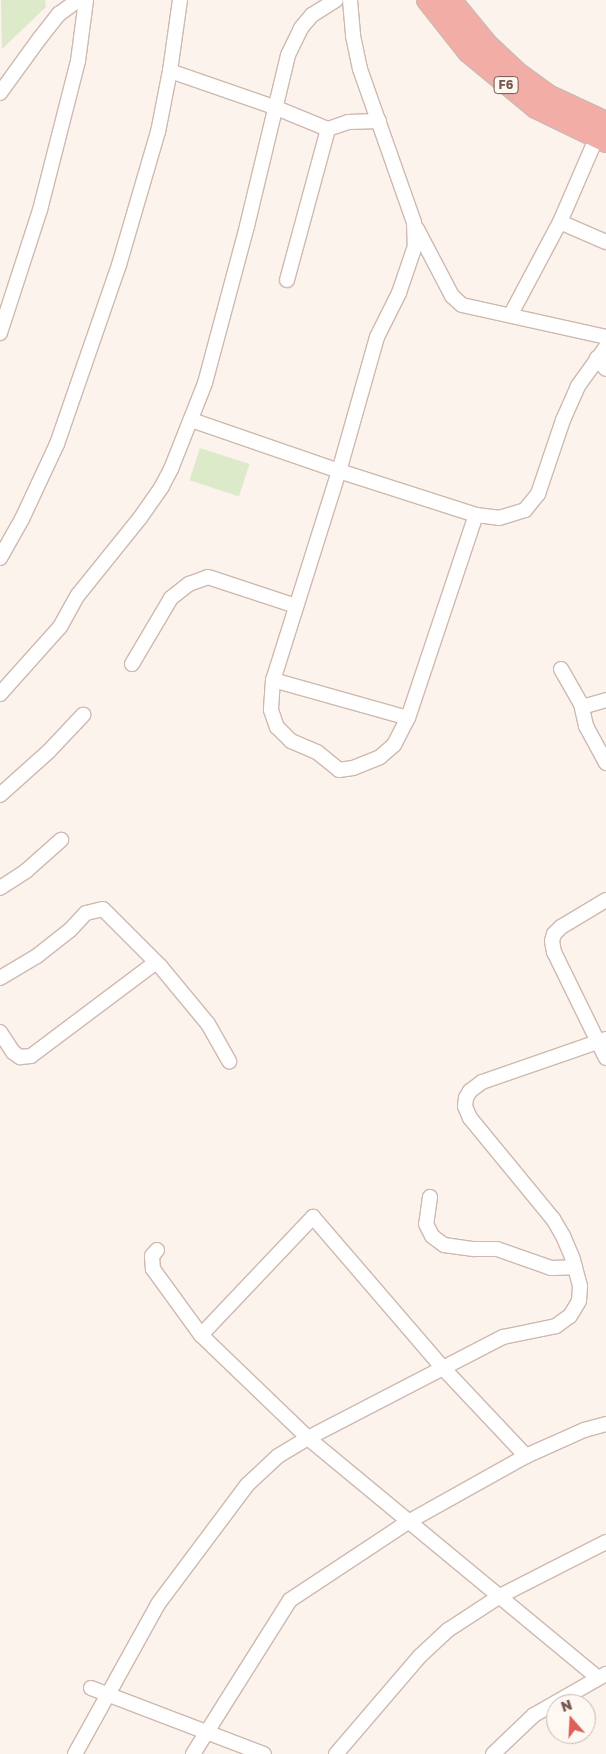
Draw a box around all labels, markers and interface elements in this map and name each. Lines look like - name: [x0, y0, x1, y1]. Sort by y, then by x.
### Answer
- road number: F6: [494, 76, 518, 94]
- north arrow: [546, 1694, 596, 1744]
- text: N: [558, 1696, 574, 1715]

